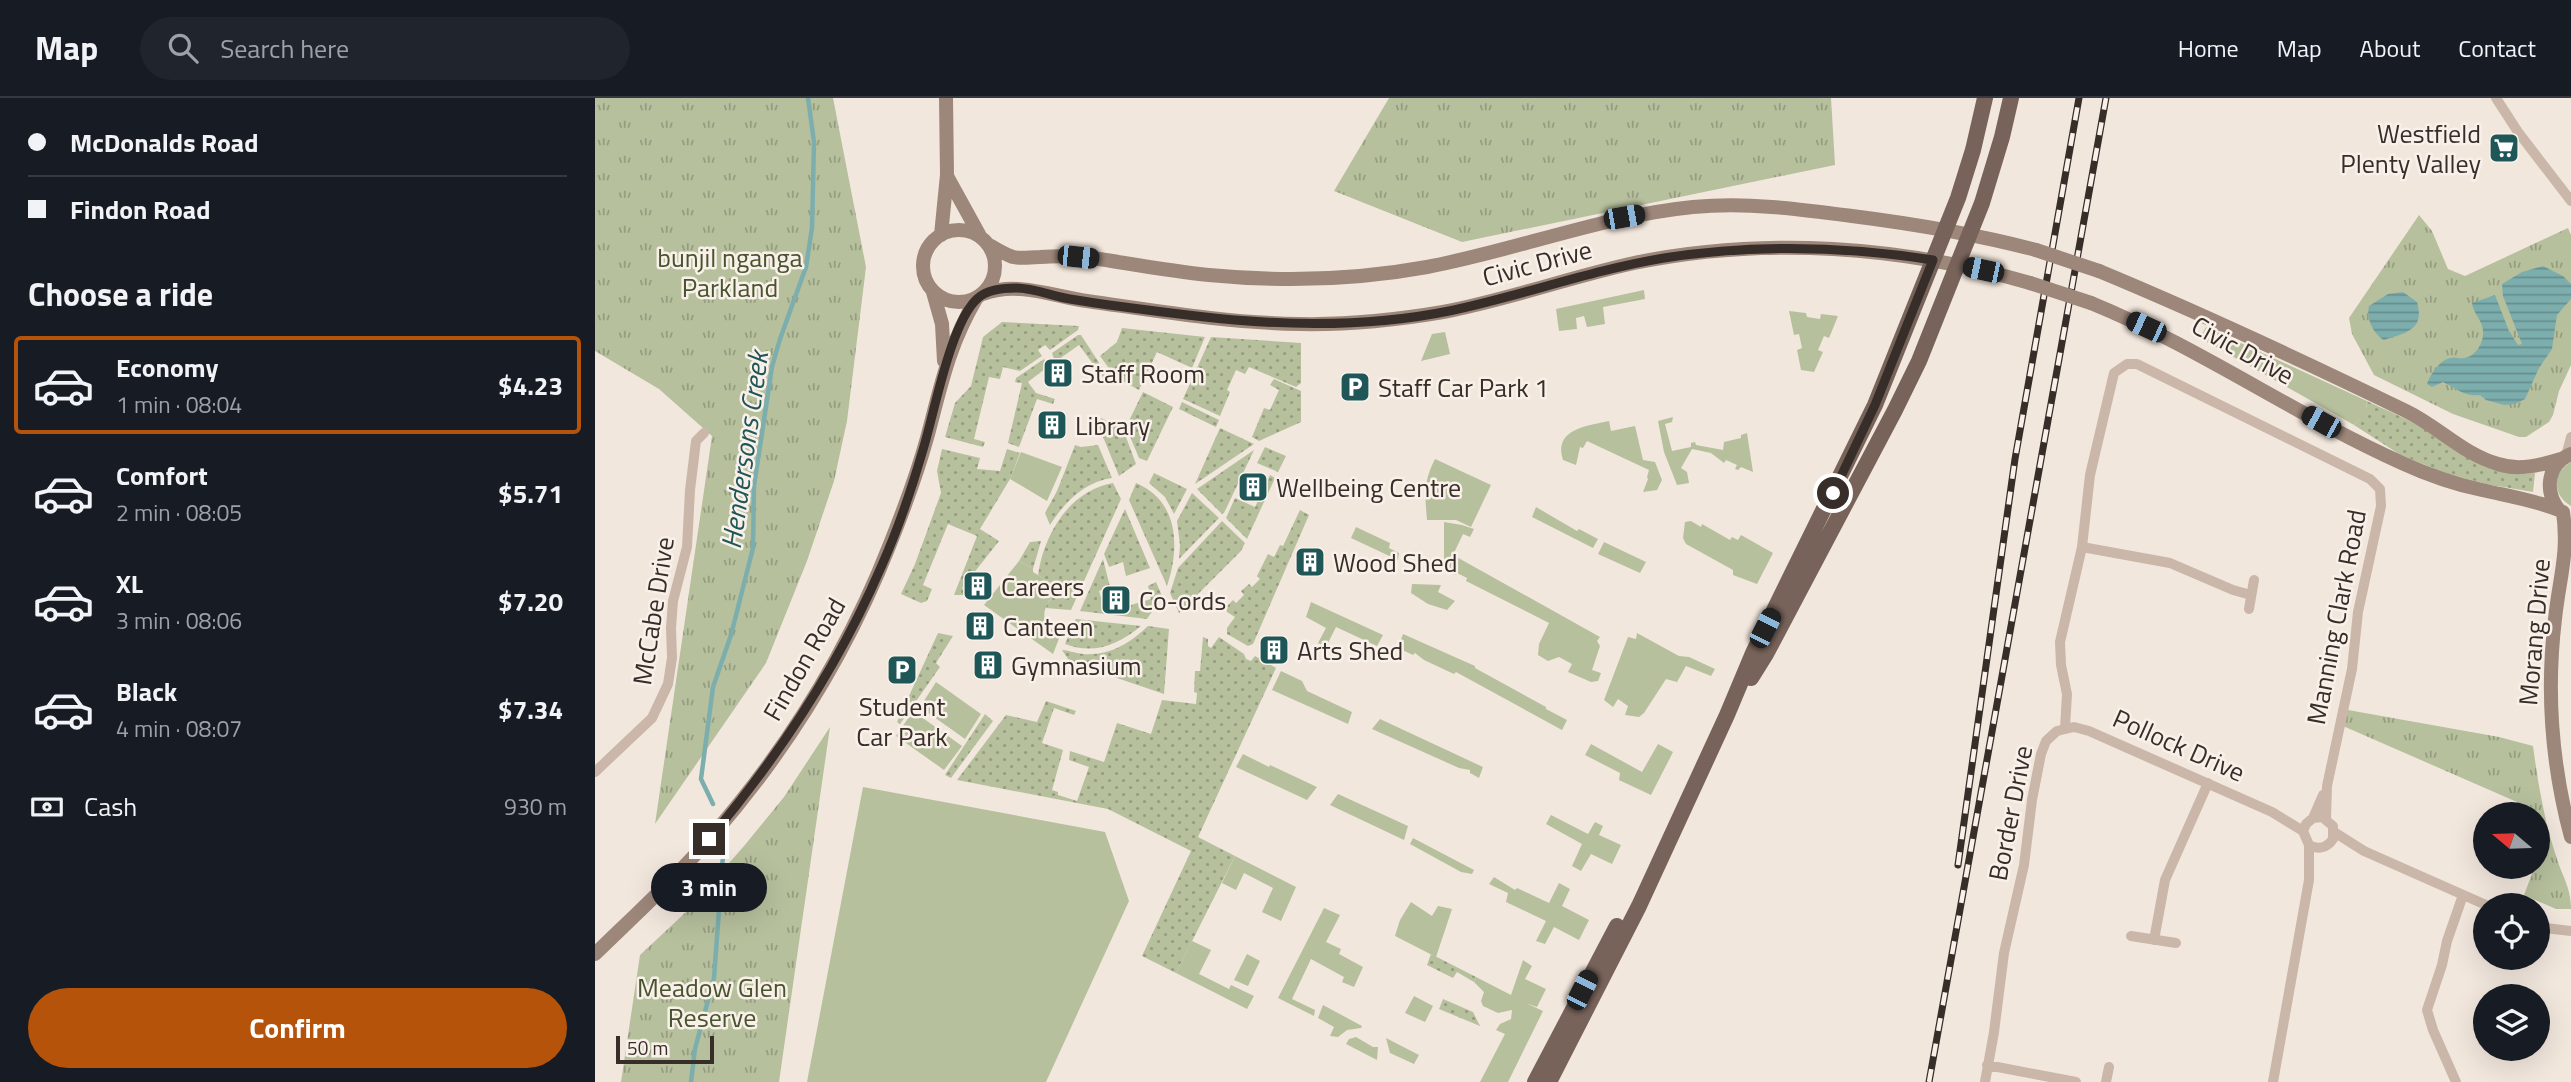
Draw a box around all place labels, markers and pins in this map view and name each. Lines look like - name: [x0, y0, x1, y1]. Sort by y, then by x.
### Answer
- place label: Westfield Plenty Valley: [2340, 114, 2481, 183]
- supermarket icon: Westfield Plenty Valley: [2487, 131, 2521, 165]
- place label: Staff Room: [1081, 354, 1205, 393]
- building icon: Staff Room: [1041, 356, 1075, 390]
- place label: Staff Car Park 1: [1378, 368, 1549, 407]
- parking icon: Staff Car Park 1: [1338, 370, 1372, 404]
- place label: Library: [1075, 406, 1150, 445]
- building icon: Library: [1035, 408, 1069, 442]
- place label: Wellbeing Centre: [1276, 468, 1461, 507]
- building icon: Wellbeing Centre: [1236, 470, 1270, 504]
- place label: Wood Shed: [1333, 543, 1457, 582]
- building icon: Wood Shed: [1293, 545, 1327, 579]
- place label: Careers: [1001, 567, 1084, 606]
- building icon: Careers: [961, 569, 995, 603]
- place label: Co-ords: [1139, 581, 1226, 620]
- building icon: Co-ords: [1099, 583, 1133, 617]
- place label: Canteen: [1003, 607, 1093, 646]
- building icon: Canteen: [963, 609, 997, 643]
- place label: Arts Shed: [1297, 631, 1403, 670]
- building icon: Arts Shed: [1257, 633, 1291, 667]
- place label: Gymnasium: [1011, 646, 1141, 685]
- building icon: Gymnasium: [971, 648, 1005, 682]
- parking icon: Student Car Park: [885, 653, 919, 687]
- place label: Student Car Park: [856, 687, 948, 756]

